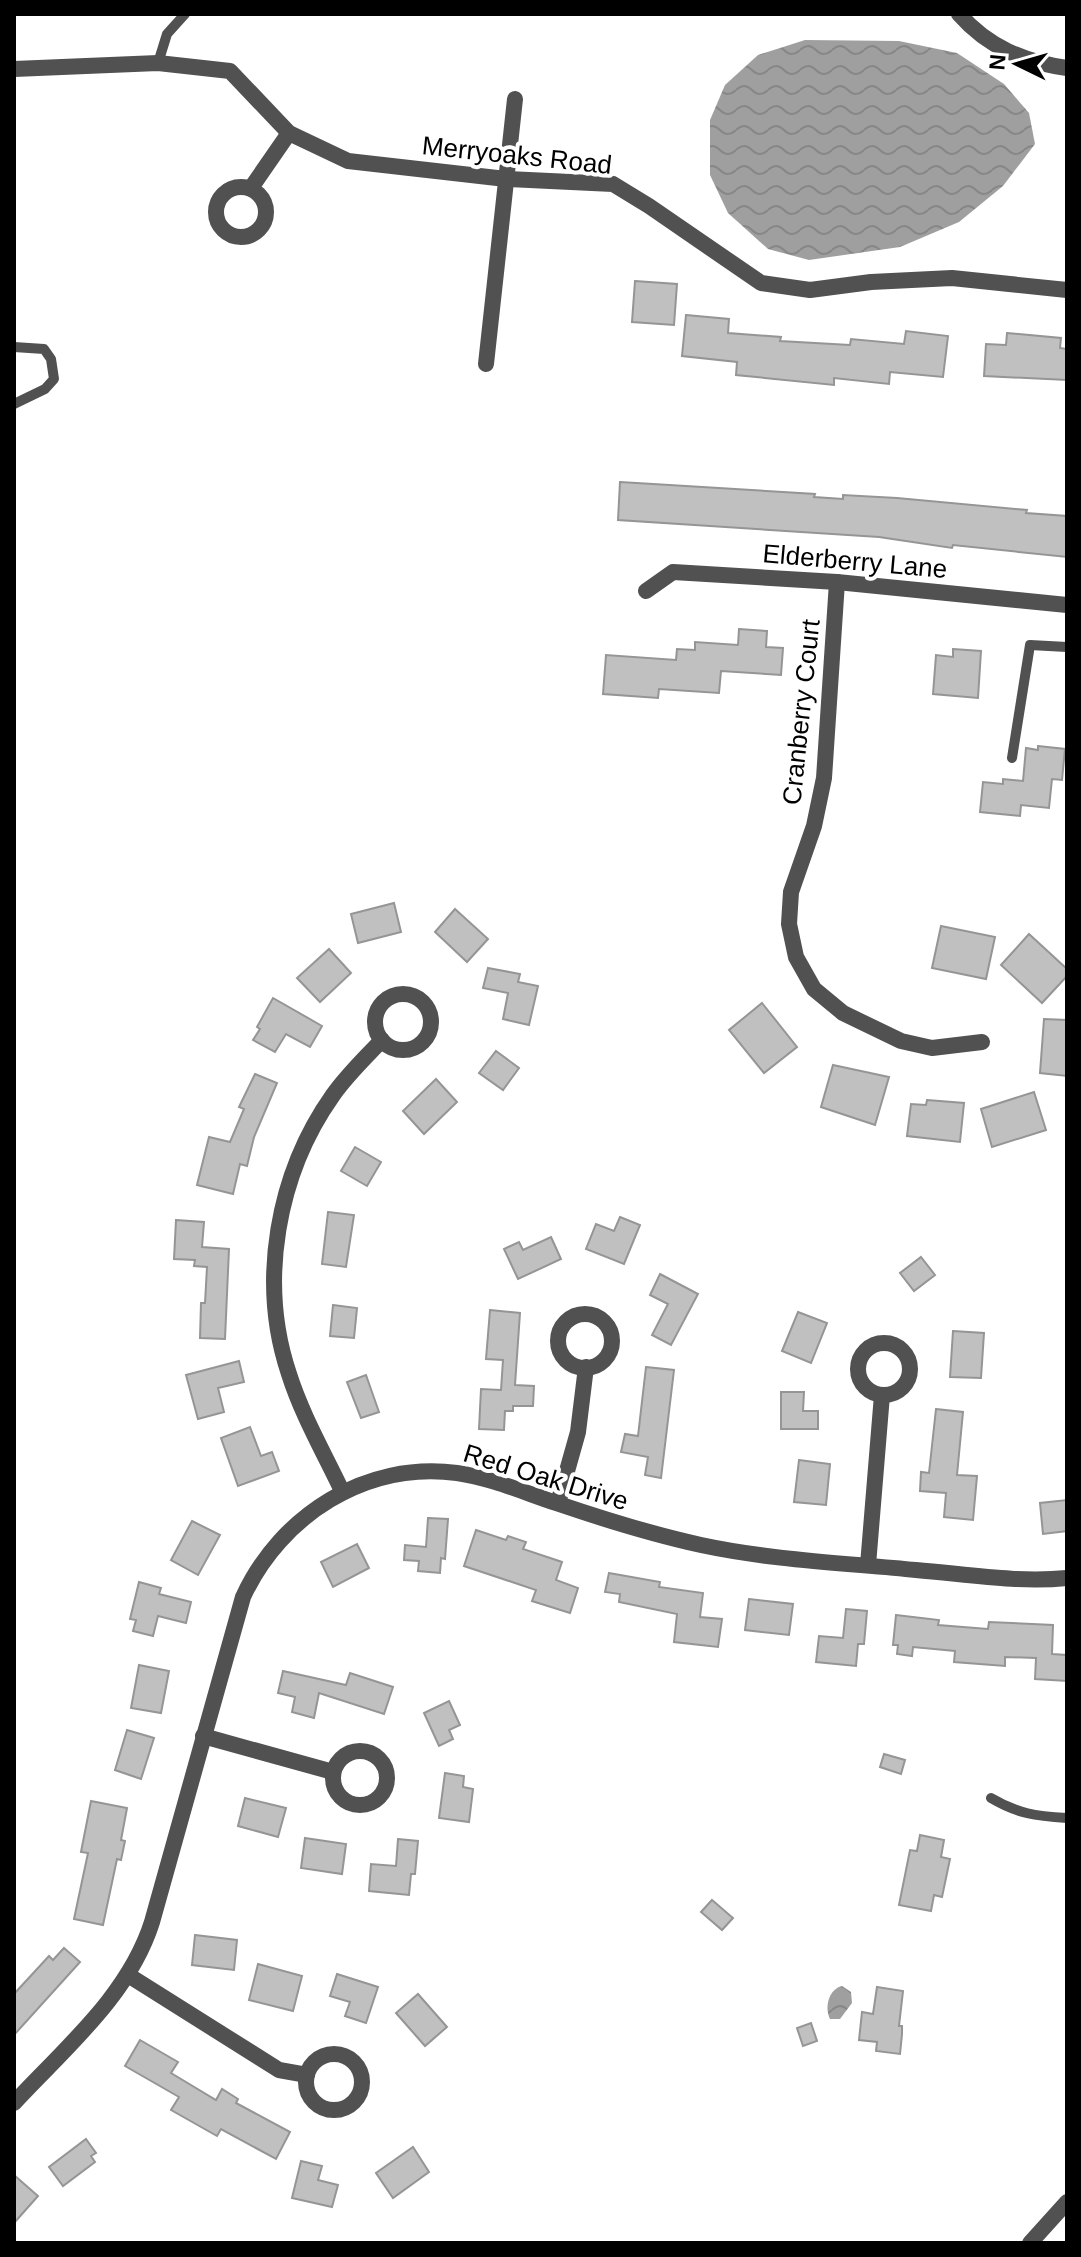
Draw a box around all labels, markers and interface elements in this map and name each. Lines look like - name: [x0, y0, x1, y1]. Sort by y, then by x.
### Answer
- north arrow: [977, 24, 1057, 104]
- text: N: [984, 53, 1011, 71]
- street label: Merryoaks Road: [421, 130, 613, 180]
- street label: Elderberry Lane: [762, 538, 948, 584]
- street label: Cranberry Court: [776, 617, 826, 806]
- street label: Red Oak Drive: [460, 1438, 632, 1516]

